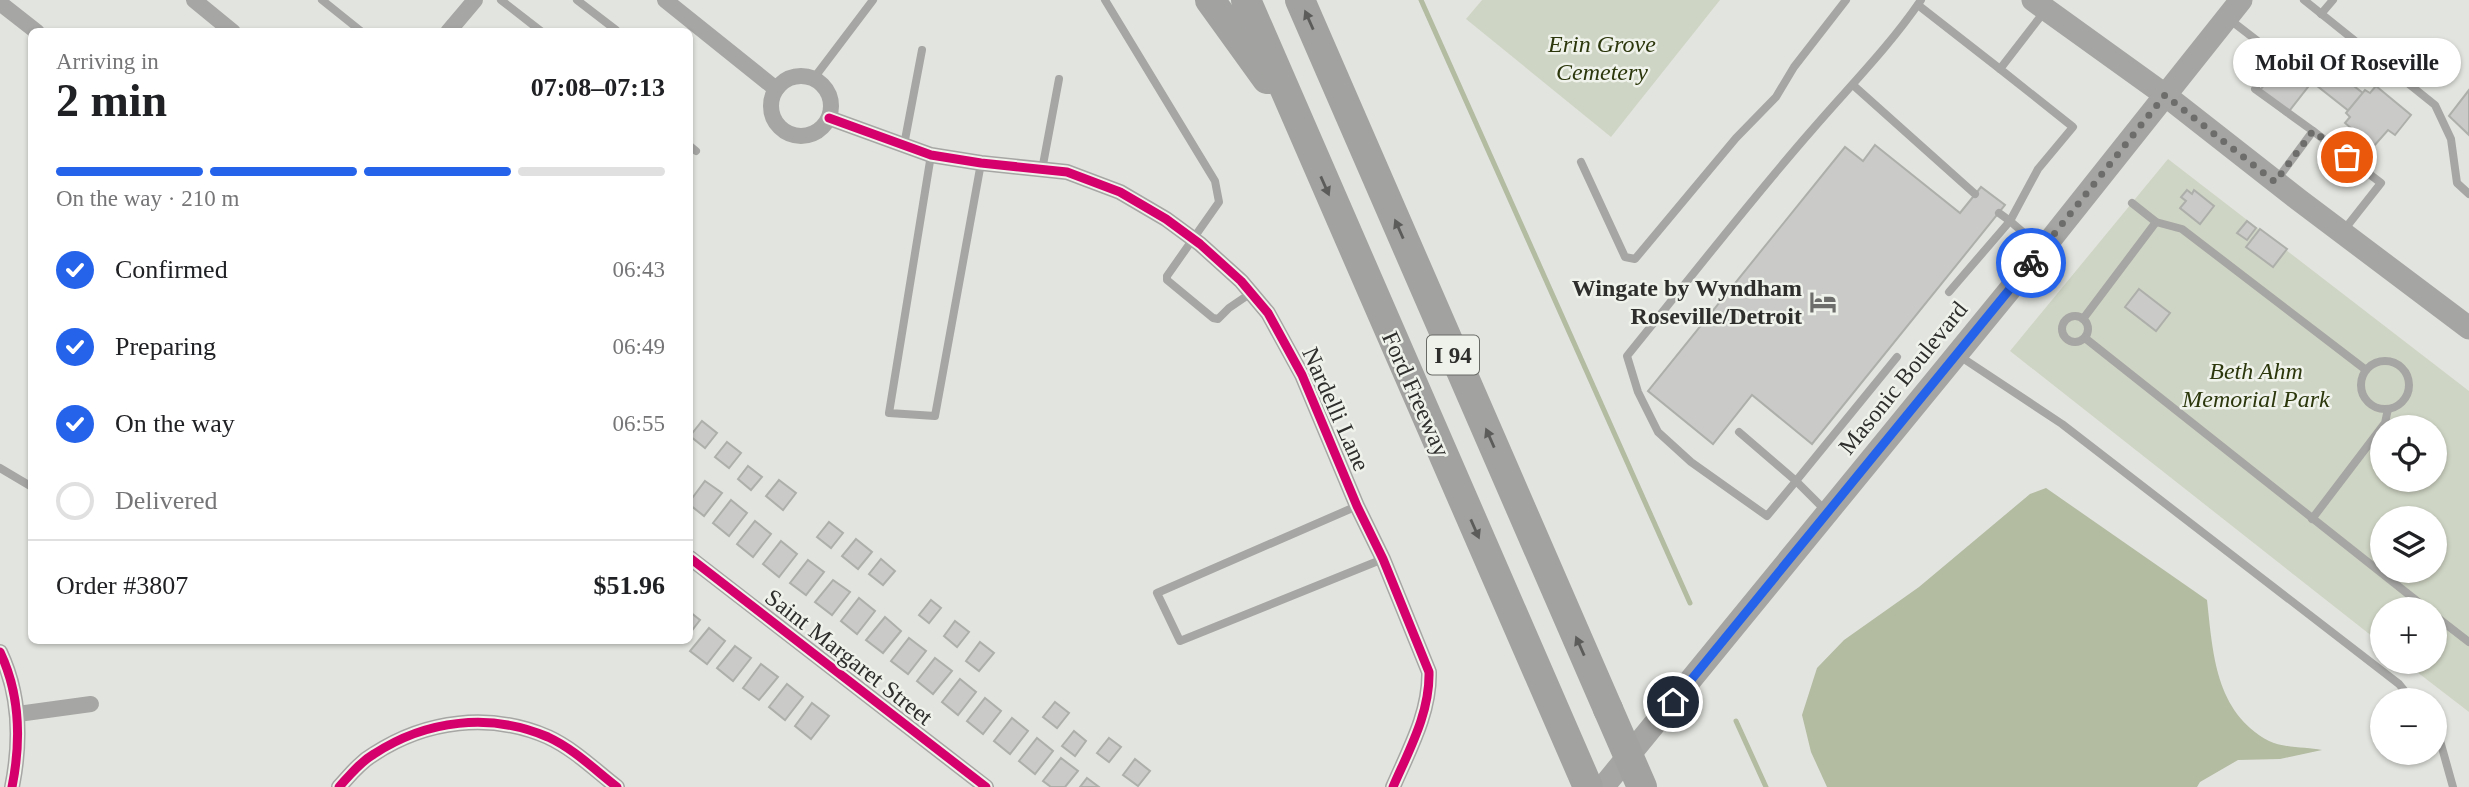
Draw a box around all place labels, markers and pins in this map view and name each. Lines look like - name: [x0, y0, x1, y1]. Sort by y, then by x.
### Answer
- callout: Mobil Of Roseville: [2233, 38, 2461, 87]
- pin: [2317, 127, 2377, 187]
- place label: Wingate by Wyndham Roseville/Detroit: [1572, 275, 1802, 329]
- hotel icon: Wingate by Wyndham Roseville/Detroit: [1808, 287, 1838, 317]
- pin: [1643, 672, 1703, 732]

